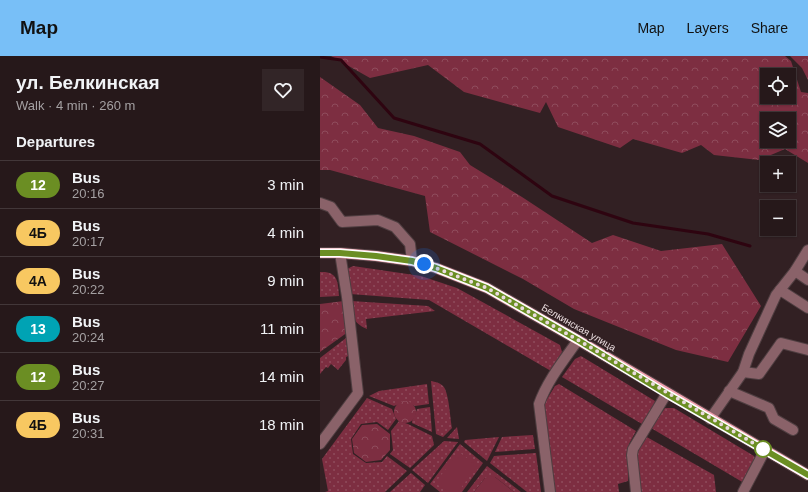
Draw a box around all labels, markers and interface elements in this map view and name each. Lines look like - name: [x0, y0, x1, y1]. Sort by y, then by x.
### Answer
- text: Map: [20, 17, 58, 38]
- text: Map: [637, 20, 665, 36]
- text: Layers: [687, 20, 729, 36]
- text: Share: [751, 20, 788, 36]
- map controls: [760, 68, 796, 236]
- button: locate: [760, 68, 796, 104]
- button: heart: [262, 69, 304, 111]
- text: ул. Белкинская: [16, 72, 160, 93]
- text: Walk · 4 min · 260 m: [16, 98, 135, 113]
- button: layers: [760, 112, 796, 148]
- text: Departures: [16, 133, 95, 150]
- button: +: [760, 156, 796, 192]
- text: Bus: [72, 169, 100, 186]
- text: 3 min: [267, 176, 304, 193]
- text: 12: [30, 177, 46, 193]
- text: 20:16: [72, 186, 105, 201]
- button: −: [760, 200, 796, 236]
- text: Bus: [72, 217, 100, 234]
- text: 4 min: [267, 224, 304, 241]
- text: 4Б: [29, 225, 47, 241]
- text: 20:17: [72, 234, 105, 249]
- your location: [414, 254, 434, 274]
- text: Bus: [72, 265, 100, 282]
- text: 9 min: [267, 272, 304, 289]
- text: 4А: [29, 273, 47, 289]
- text: 20:22: [72, 282, 105, 297]
- street label: Белкинская улица: [540, 302, 618, 353]
- text: Bus: [72, 313, 100, 330]
- text: 11 min: [260, 320, 304, 337]
- text: 13: [30, 321, 46, 337]
- text: 20:24: [72, 330, 105, 345]
- text: Bus: [72, 361, 100, 378]
- text: 14 min: [259, 368, 304, 385]
- text: 12: [30, 369, 46, 385]
- text: 20:27: [72, 378, 105, 393]
- text: Bus: [72, 409, 100, 426]
- text: 18 min: [259, 416, 304, 433]
- text: 4Б: [29, 417, 47, 433]
- text: 20:31: [72, 426, 105, 441]
- unlabelled marker: [754, 440, 772, 458]

